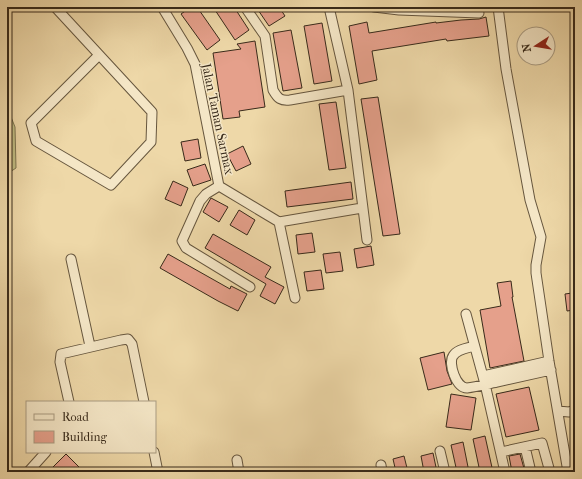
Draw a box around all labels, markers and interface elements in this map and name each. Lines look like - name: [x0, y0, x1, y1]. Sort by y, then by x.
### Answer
- north arrow: [516, 26, 556, 66]
- text: N: [519, 42, 534, 53]
- street label: Jalan Taman Sarmax: [199, 61, 237, 176]
- legend: [26, 401, 156, 453]
- text: Road: [62, 410, 89, 424]
- text: Building: [62, 430, 107, 444]

